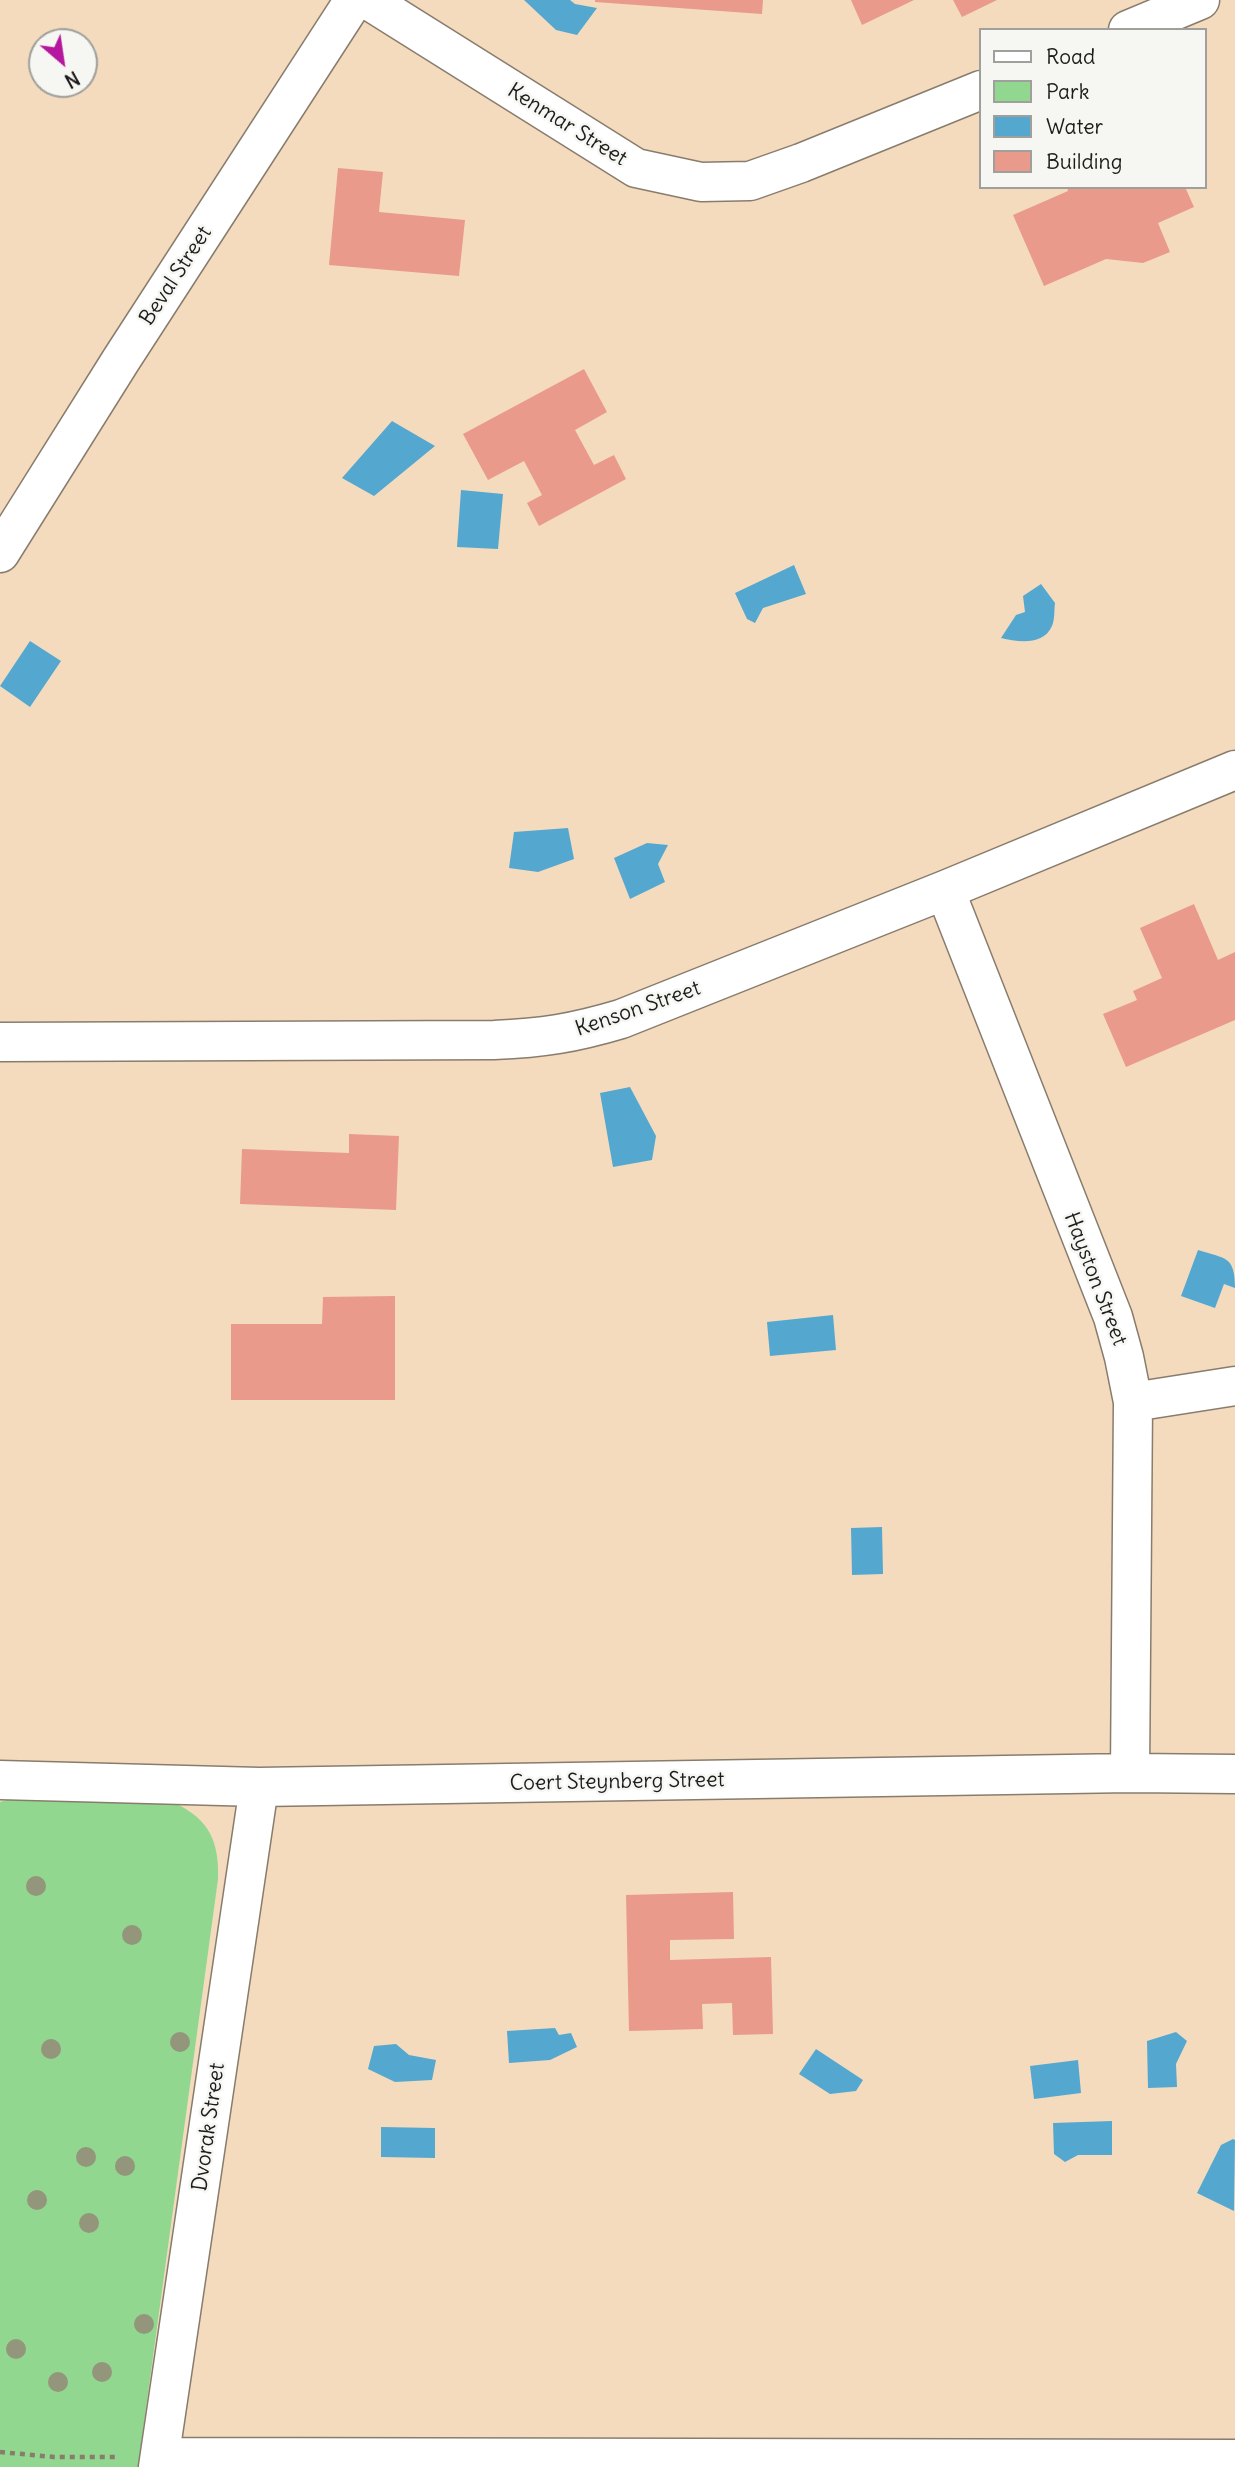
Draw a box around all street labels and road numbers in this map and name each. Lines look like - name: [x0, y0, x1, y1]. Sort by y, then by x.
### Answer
- street label: Kenmar Street: [503, 78, 631, 172]
- street label: Beval Street: [135, 222, 217, 330]
- street label: Kenson Street: [572, 976, 704, 1042]
- street label: Hayston Street: [1058, 1209, 1132, 1349]
- street label: Coert Steynberg Street: [509, 1768, 725, 1796]
- street label: Dvorak Street: [188, 2061, 230, 2193]

